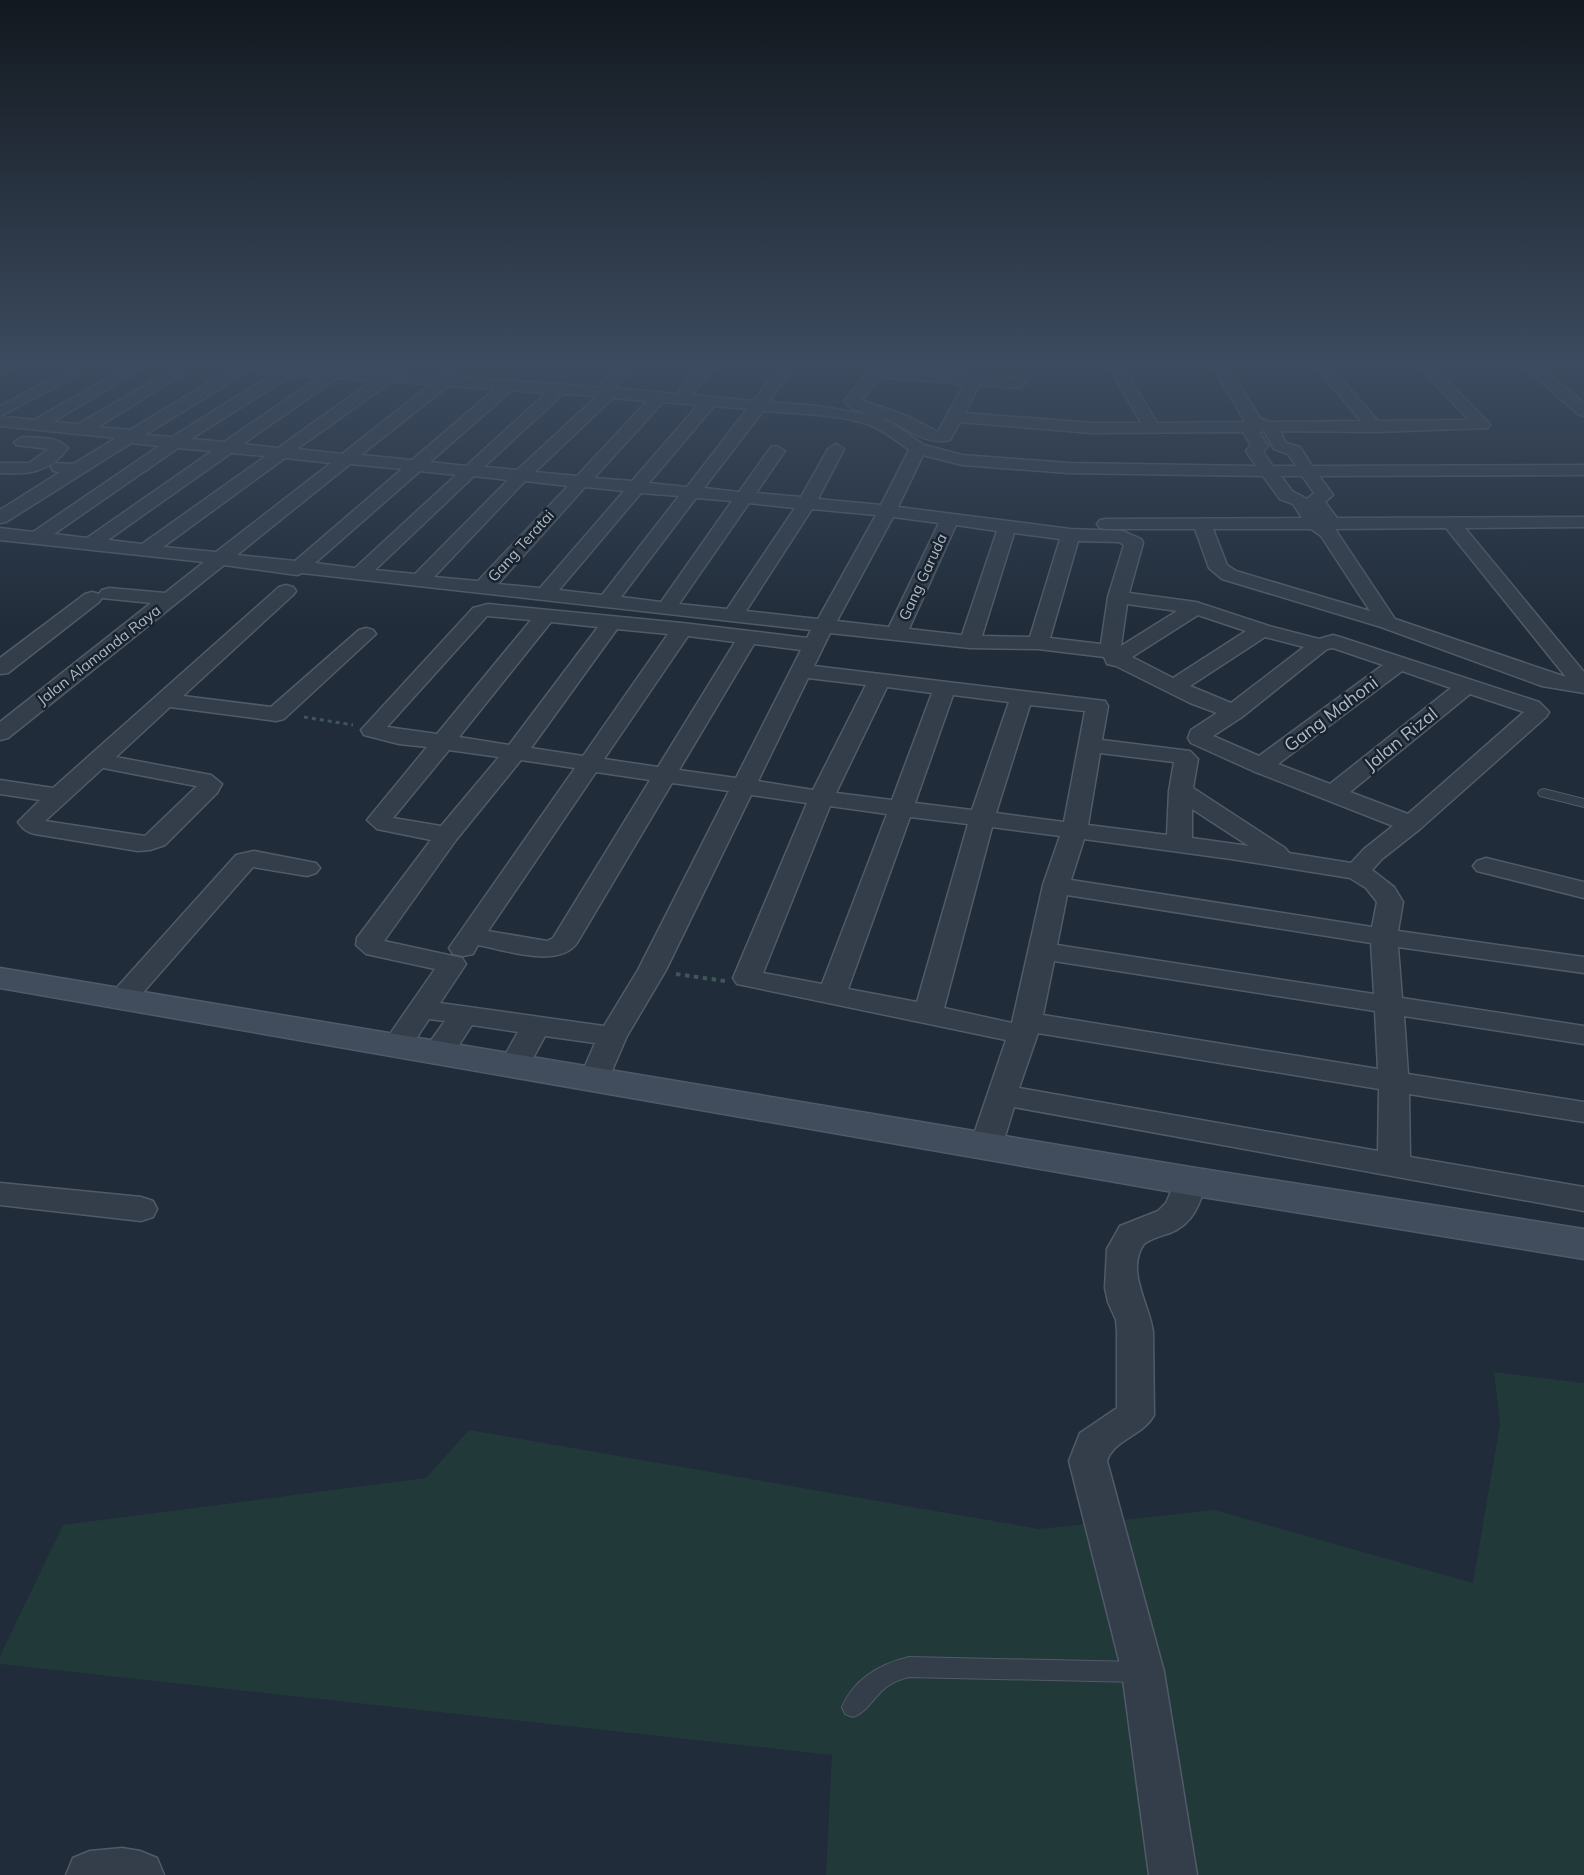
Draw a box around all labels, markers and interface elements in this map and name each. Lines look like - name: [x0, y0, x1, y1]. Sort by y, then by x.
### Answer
- street label: Gang Teratai: [483, 506, 558, 585]
- street label: Gang Garuda: [894, 530, 951, 623]
- street label: Jalan Alamanda Raya: [33, 600, 164, 709]
- street label: Gang Mahoni: [1279, 671, 1382, 756]
- street label: Jalan Rizal: [1359, 702, 1442, 775]

